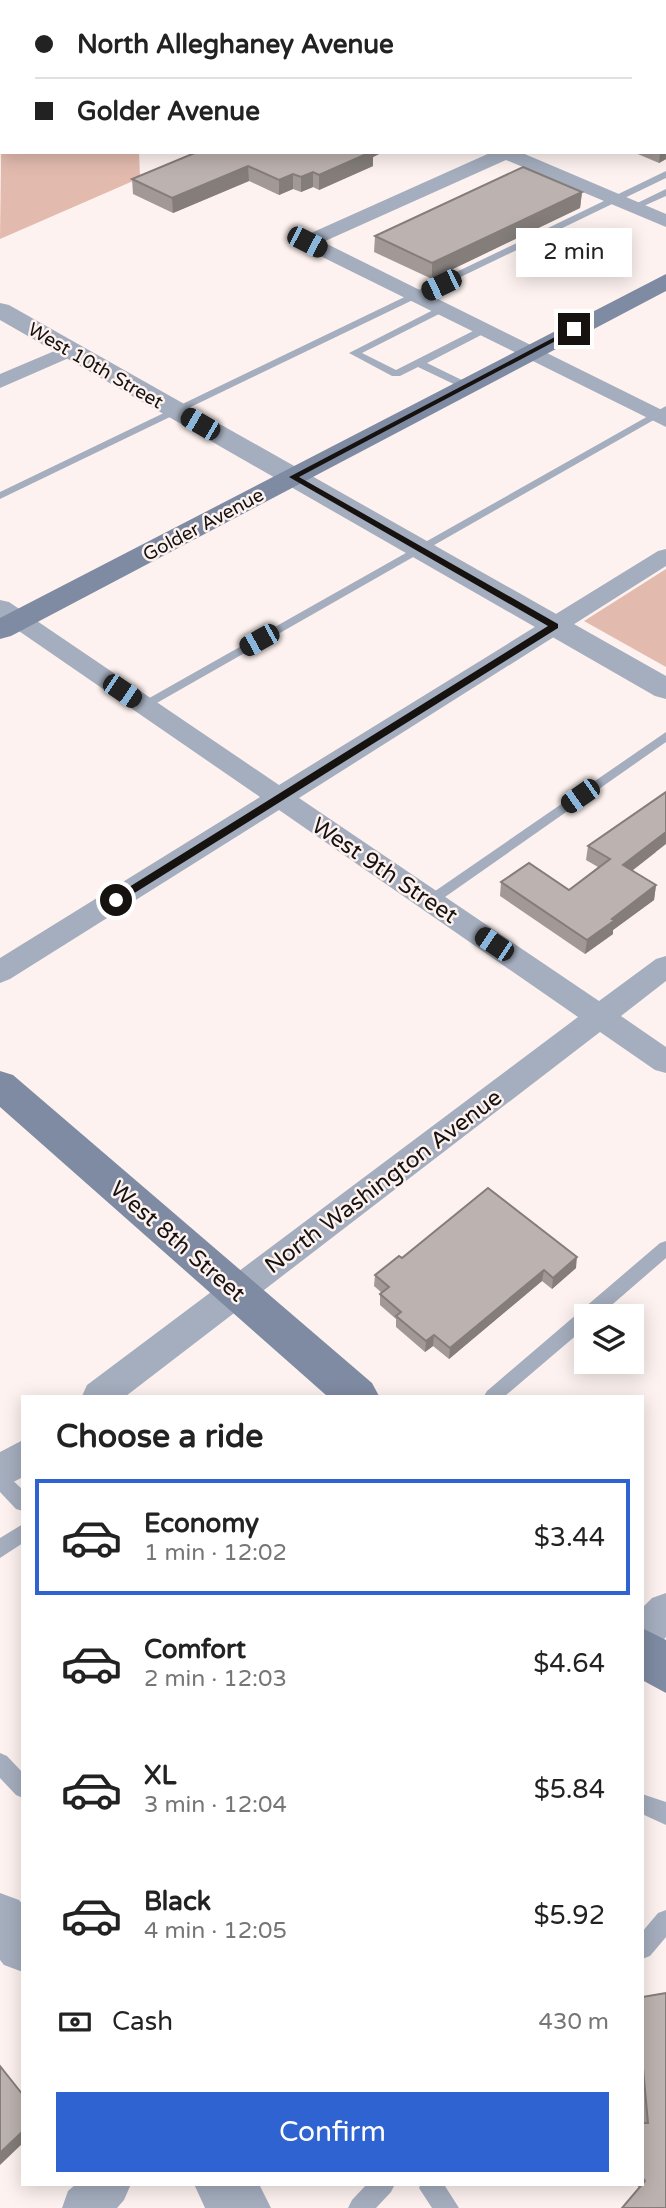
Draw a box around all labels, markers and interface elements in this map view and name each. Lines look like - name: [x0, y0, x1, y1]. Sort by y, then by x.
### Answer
- text: North Alleghaney Avenue: [77, 29, 394, 60]
- text: Golder Avenue: [77, 96, 260, 127]
- car: [284, 223, 331, 261]
- callout: 2 min: [516, 228, 632, 276]
- text: 2 min: [543, 238, 605, 266]
- car: [418, 266, 465, 304]
- route end: [558, 313, 590, 345]
- street label: West 10th Street: [24, 318, 167, 413]
- car: [177, 404, 224, 444]
- street label: Golder Avenue: [139, 484, 268, 566]
- car: [236, 621, 283, 659]
- car: [99, 671, 146, 711]
- car: [557, 775, 604, 817]
- street label: West 9th Street: [306, 812, 463, 930]
- route start: [100, 884, 132, 916]
- car: [471, 924, 518, 964]
- street label: North Washington Avenue: [260, 1084, 508, 1280]
- street label: West 8th Street: [104, 1175, 251, 1308]
- map controls: [574, 1304, 644, 1374]
- button: layers: [574, 1304, 644, 1374]
- text: Choose a ride: [56, 1418, 263, 1456]
- icon: car: [60, 1506, 123, 1569]
- text: Economy: [144, 1508, 259, 1539]
- text: $3.44: [534, 1522, 605, 1553]
- text: 1 min · 12:02: [144, 1539, 287, 1567]
- icon: car: [60, 1632, 123, 1695]
- text: Comfort: [144, 1634, 246, 1665]
- text: $4.64: [533, 1648, 605, 1679]
- text: 2 min · 12:03: [144, 1665, 287, 1693]
- icon: car: [60, 1758, 123, 1821]
- text: XL: [144, 1760, 176, 1791]
- text: $5.84: [534, 1774, 605, 1805]
- text: 3 min · 12:04: [144, 1791, 287, 1819]
- icon: car: [60, 1884, 123, 1947]
- text: Black: [144, 1886, 211, 1917]
- text: $5.92: [533, 1900, 605, 1931]
- text: 4 min · 12:05: [144, 1917, 287, 1945]
- icon: cash: [56, 2003, 94, 2041]
- text: Cash: [112, 2006, 173, 2037]
- text: 430 m: [539, 2008, 609, 2036]
- button: Confirm: [56, 2092, 609, 2172]

